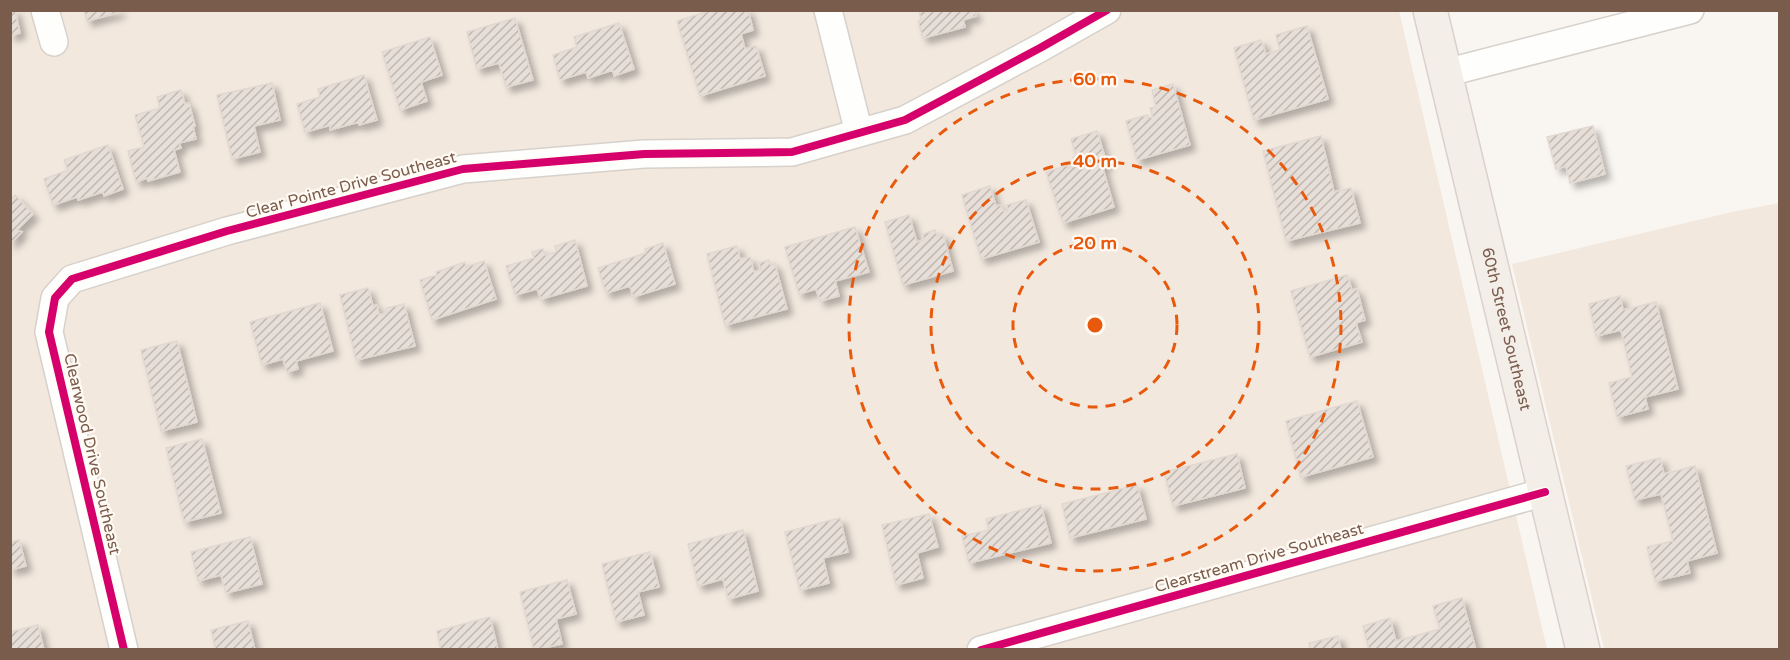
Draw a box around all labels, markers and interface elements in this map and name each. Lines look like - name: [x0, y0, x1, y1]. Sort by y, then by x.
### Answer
- text: 60 m: [1073, 68, 1117, 90]
- street label: Clear Pointe Drive Southeast: [244, 147, 458, 223]
- text: 40 m: [1073, 150, 1117, 172]
- text: 20 m: [1073, 232, 1117, 254]
- street label: 60th Street Southeast: [1477, 245, 1535, 413]
- centre of rings: [1085, 315, 1105, 335]
- street label: Clearwood Drive Southeast: [59, 351, 125, 557]
- street label: Clearstream Drive Southeast: [1152, 519, 1366, 597]

